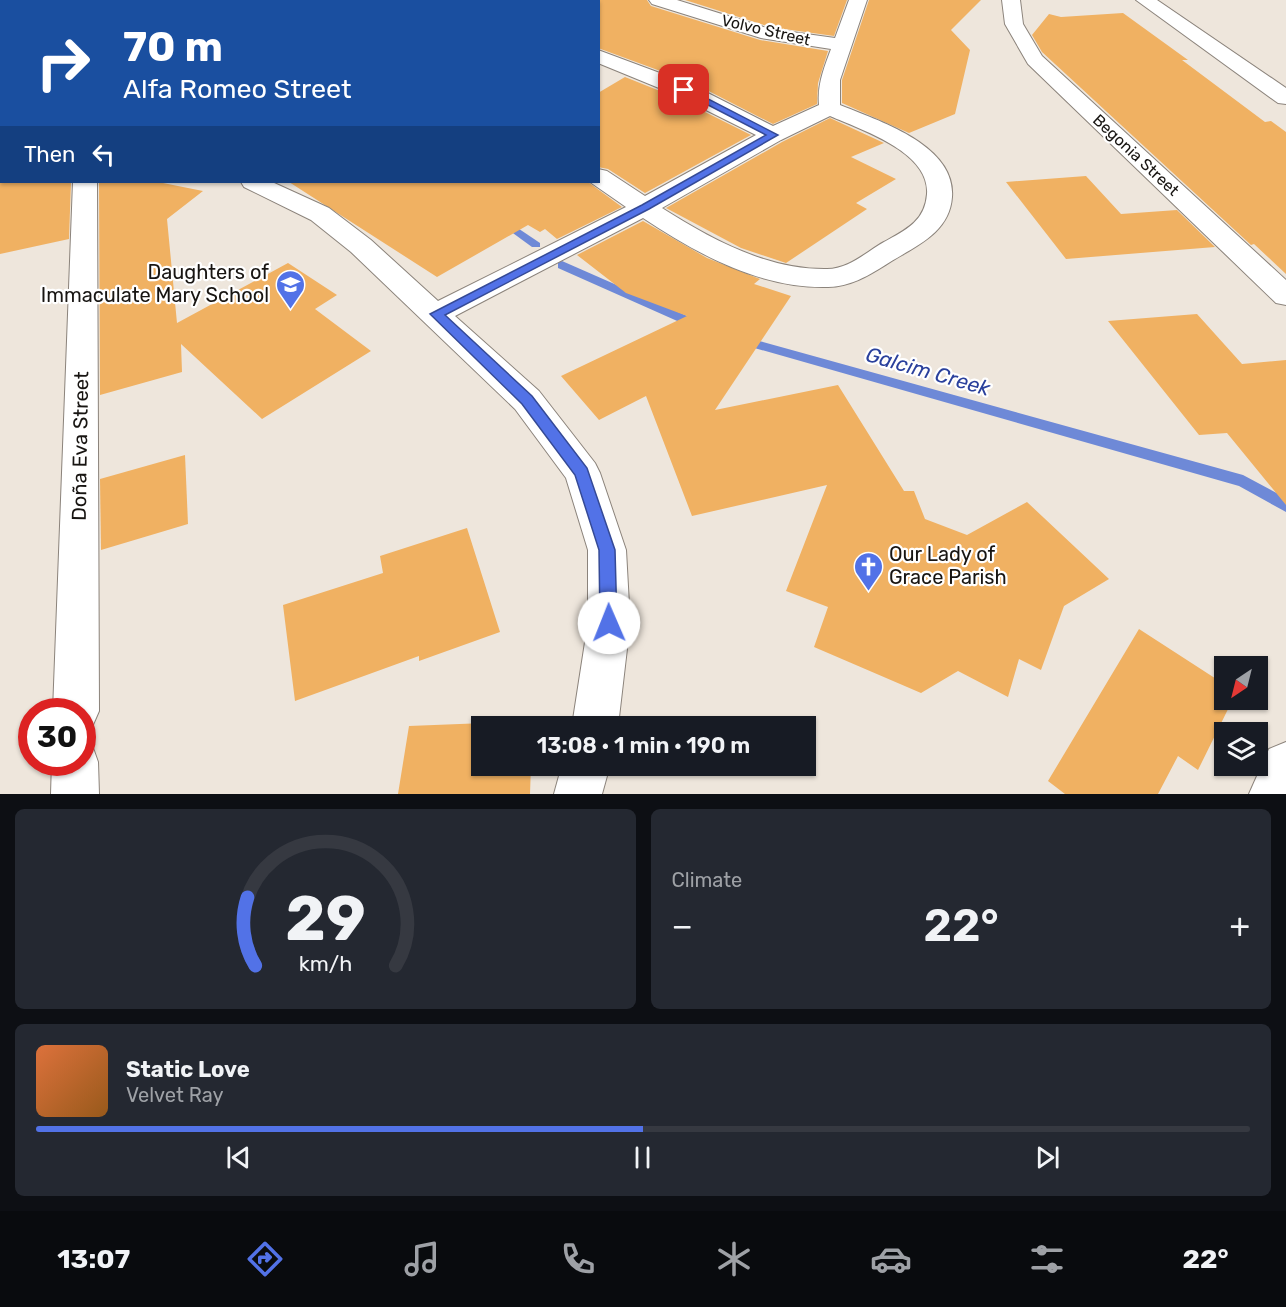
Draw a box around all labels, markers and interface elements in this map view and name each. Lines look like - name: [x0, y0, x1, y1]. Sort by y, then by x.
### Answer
- street label: Volvo Street: [720, 11, 812, 49]
- text: 70 m: [123, 22, 223, 72]
- icon: right: [24, 24, 102, 102]
- pin: [658, 64, 709, 115]
- text: Alfa Romeo Street: [123, 73, 352, 105]
- icon: arrive: [667, 73, 700, 106]
- street label: Begonia Street: [1089, 110, 1183, 200]
- icon: left: [87, 138, 120, 171]
- text: Then: [24, 141, 75, 168]
- place label: Daughters of Immaculate Mary School: [41, 260, 269, 307]
- school or university icon: Daughters of Immaculate Mary School: [274, 268, 306, 310]
- water label: Galcim Creek: [863, 341, 994, 401]
- street label: Doña Eva Street: [67, 371, 93, 521]
- place label: Our Lady of Grace Parish: [889, 542, 1007, 589]
- church icon: Our Lady of Grace Parish: [852, 550, 884, 592]
- position arrow: [577, 591, 641, 655]
- north arrow: [1214, 656, 1268, 710]
- map controls: [1214, 656, 1268, 776]
- speed limit sign: 30: [18, 698, 96, 776]
- button: layers: [1214, 722, 1268, 776]
- text: 13:08 · 1 min · 190 m: [537, 732, 750, 759]
- text: Climate: [672, 868, 742, 892]
- text: 29: [285, 882, 366, 956]
- text: 22°: [924, 899, 999, 952]
- text: −: [672, 906, 693, 945]
- text: +: [1229, 906, 1250, 945]
- text: km/h: [298, 951, 352, 976]
- text: Static Love: [126, 1056, 250, 1083]
- text: Velvet Ray: [126, 1083, 224, 1107]
- icon: previous: [222, 1141, 255, 1174]
- icon: pause: [626, 1141, 659, 1174]
- icon: next: [1031, 1141, 1064, 1174]
- icon: directions: [244, 1238, 286, 1280]
- icon: music: [401, 1238, 443, 1280]
- icon: phone: [557, 1238, 599, 1280]
- icon: climate: [713, 1238, 755, 1280]
- icon: car: [870, 1238, 912, 1280]
- icon: filters: [1026, 1238, 1068, 1280]
- text: 13:07: [57, 1243, 130, 1275]
- text: 22°: [1183, 1243, 1229, 1275]

